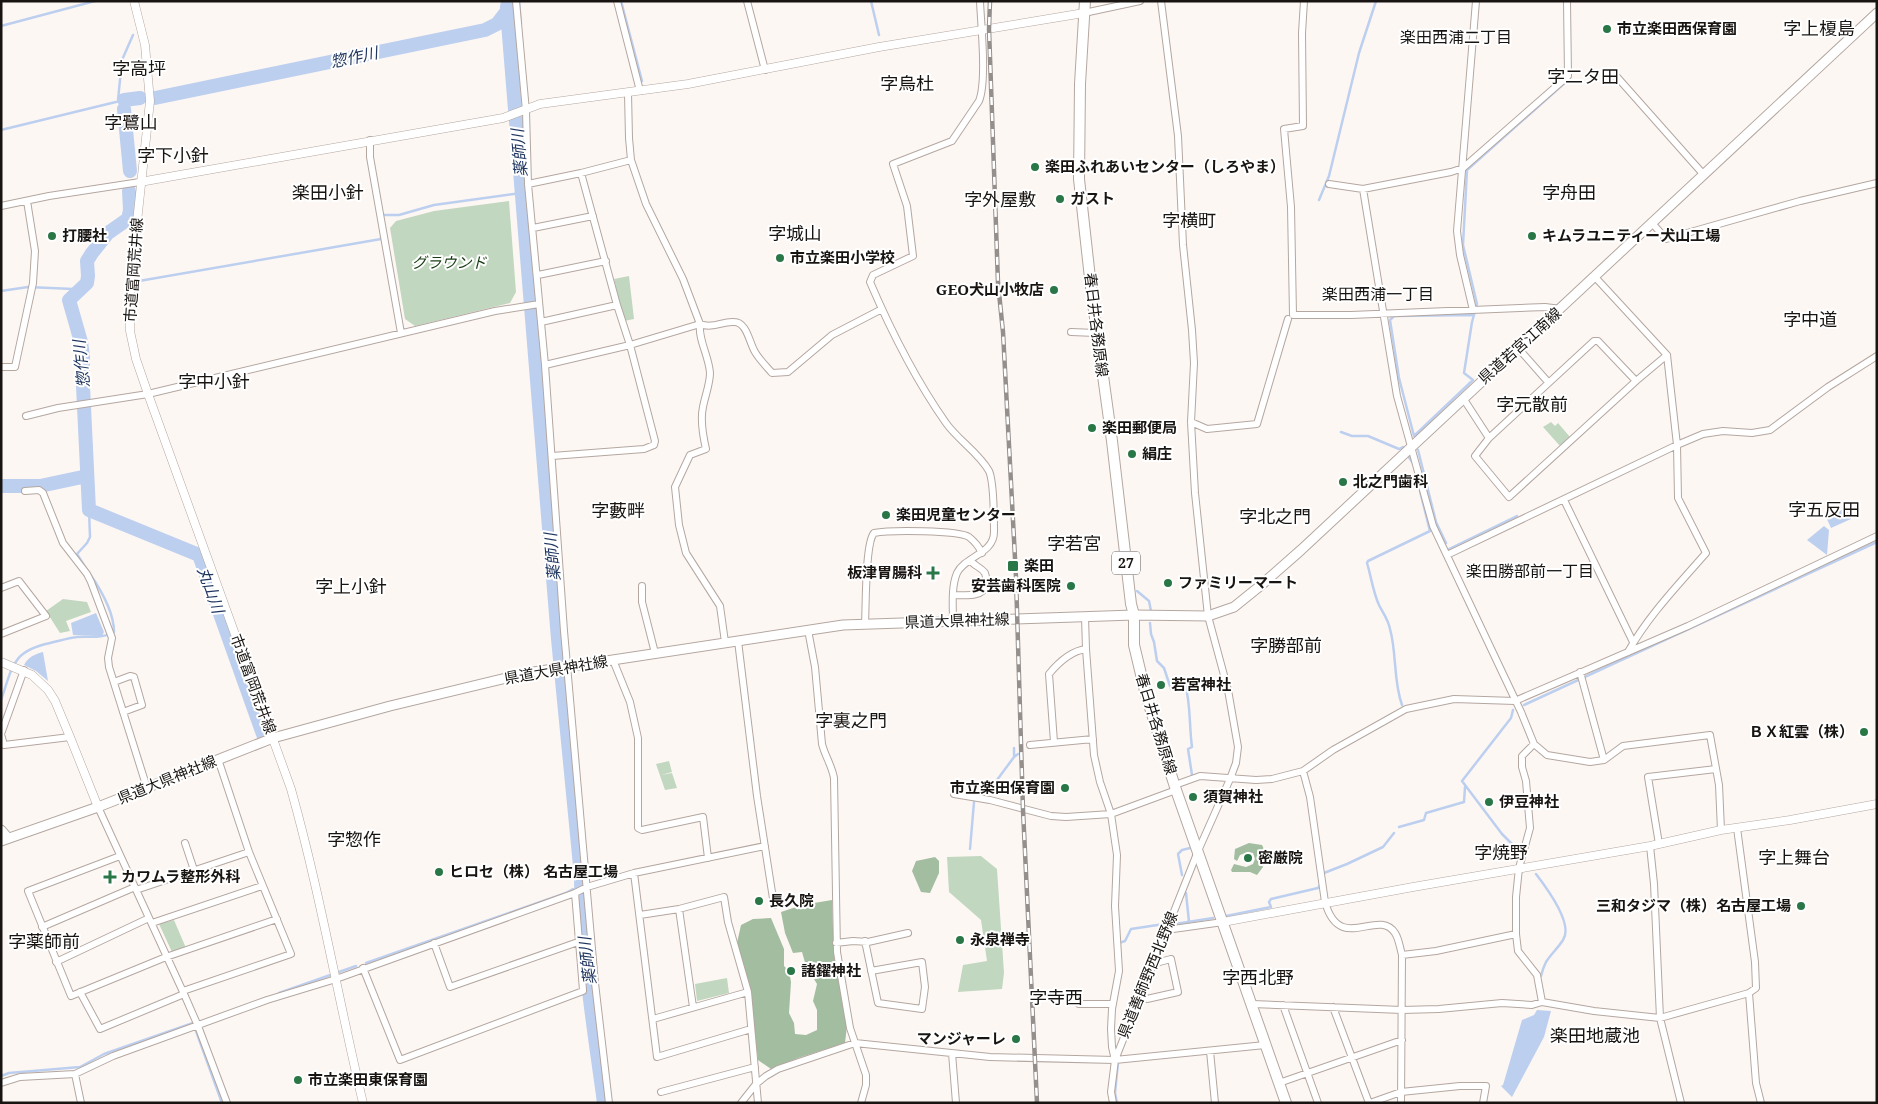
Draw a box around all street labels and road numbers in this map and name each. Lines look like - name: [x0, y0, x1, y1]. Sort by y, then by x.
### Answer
- street label: 市道富岡荒井線: [119, 217, 147, 323]
- street label: 春日井各務原線: [1081, 272, 1113, 378]
- street label: 県道若宮江南線: [1474, 303, 1565, 388]
- road number: 27: [1112, 552, 1140, 574]
- street label: 県道大県神社線: [904, 608, 1010, 632]
- street label: 市道富岡荒井線: [227, 631, 281, 736]
- street label: 県道大県神社線: [502, 650, 609, 688]
- street label: 春日井各務原線: [1132, 671, 1182, 777]
- street label: 県道大県神社線: [114, 750, 219, 808]
- street label: 県道善師野西北野線: [1113, 908, 1182, 1041]

